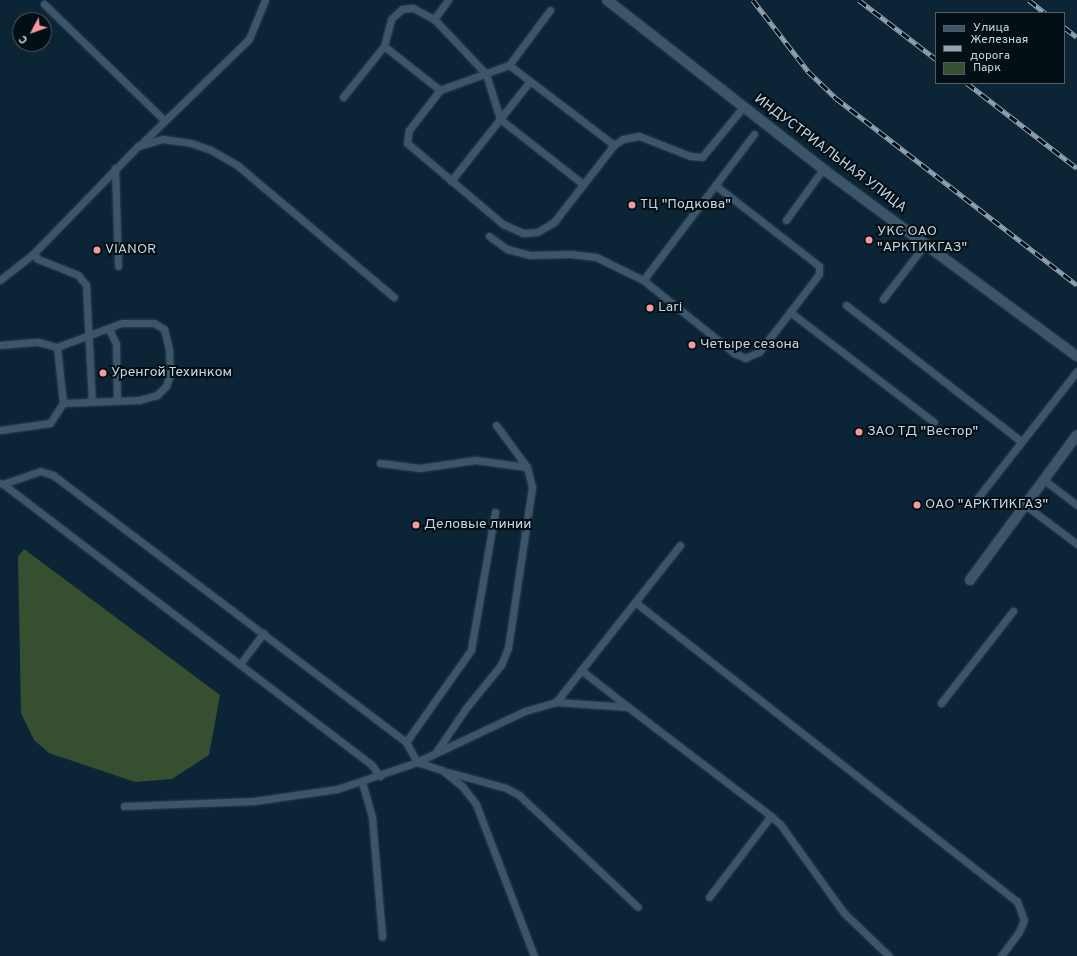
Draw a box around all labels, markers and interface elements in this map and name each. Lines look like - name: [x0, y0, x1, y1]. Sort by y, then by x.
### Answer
- north arrow: [12, 12, 52, 52]
- legend: [935, 12, 1065, 84]
- text: Улица: [973, 20, 1009, 36]
- text: С: [16, 32, 31, 46]
- text: Железная дорога: [970, 32, 1028, 64]
- text: Парк: [973, 60, 1001, 76]
- street label: ИНДУСТРИАЛЬНАЯ УЛИЦА: [751, 91, 909, 217]
- place label: ТЦ "Подкова": [640, 197, 731, 213]
- marker: ТЦ "Подкова": [627, 200, 637, 210]
- place label: УКС ОАО "АРКТИКГАЗ": [877, 224, 967, 256]
- marker: УКС ОАО "АРКТИКГАЗ": [864, 235, 874, 245]
- place label: VIANOR: [105, 242, 156, 258]
- marker: VIANOR: [92, 245, 102, 255]
- place label: Lari: [658, 300, 682, 316]
- marker: Lari: [645, 303, 655, 313]
- place label: Четыре сезона: [700, 337, 799, 353]
- marker: Четыре сезона: [687, 340, 697, 350]
- place label: Уренгой Техинком: [111, 365, 233, 381]
- marker: Уренгой Техинком: [98, 368, 108, 378]
- place label: ЗАО ТД "Вестор": [867, 424, 979, 440]
- marker: ЗАО ТД "Вестор": [854, 427, 864, 437]
- place label: ОАО "АРКТИКГАЗ": [925, 497, 1048, 513]
- marker: ОАО "АРКТИКГАЗ": [912, 500, 922, 510]
- place label: Деловые линии: [424, 517, 532, 533]
- marker: Деловые линии: [411, 520, 421, 530]

